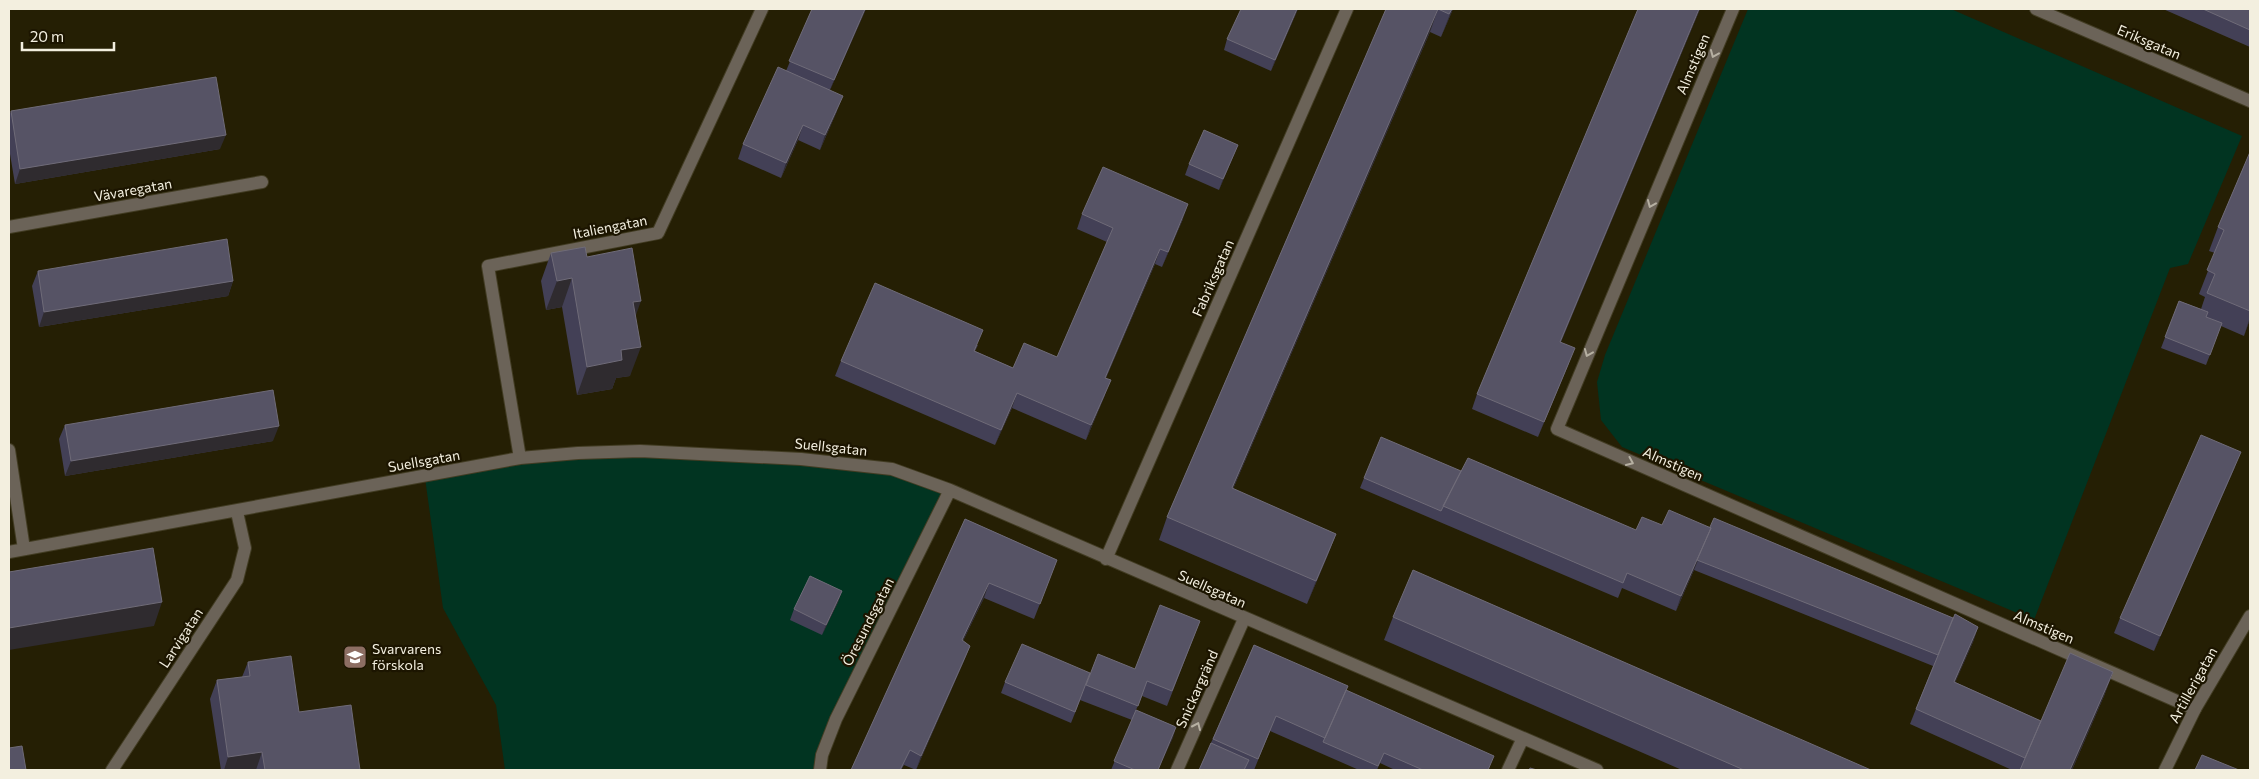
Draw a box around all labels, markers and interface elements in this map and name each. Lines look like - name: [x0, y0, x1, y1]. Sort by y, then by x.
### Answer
- scale bar: [22, 20, 115, 52]
- street label: Eriksgatan: [2115, 21, 2184, 63]
- text: 20 m: [30, 27, 64, 45]
- street label: Almstigen: [1672, 31, 1713, 97]
- one-way arrow: [1710, 49, 1720, 58]
- street label: Vävaregatan: [93, 174, 173, 205]
- one-way arrow: [1647, 199, 1657, 208]
- street label: Italiengatan: [571, 211, 649, 242]
- street label: Fabriksgatan: [1188, 237, 1237, 319]
- one-way arrow: [1584, 349, 1594, 357]
- street label: Suellsgatan: [794, 434, 868, 459]
- street label: Almstigen: [1641, 443, 1706, 484]
- street label: Suellsgatan: [387, 446, 461, 475]
- one-way arrow: [1625, 455, 1634, 466]
- street label: Suellsgatan: [1175, 566, 1249, 611]
- street label: Öresundsgatan: [838, 575, 897, 669]
- street label: Larvigatan: [155, 605, 206, 671]
- street label: Almstigen: [2011, 606, 2077, 647]
- place label: Svarvarens förskola: [372, 640, 441, 673]
- school or university icon: Svarvarens förskola: [342, 644, 368, 670]
- street label: Artillerigatan: [2165, 644, 2220, 726]
- street label: Snickargränd: [1172, 647, 1221, 730]
- one-way arrow: [1190, 722, 1201, 731]

